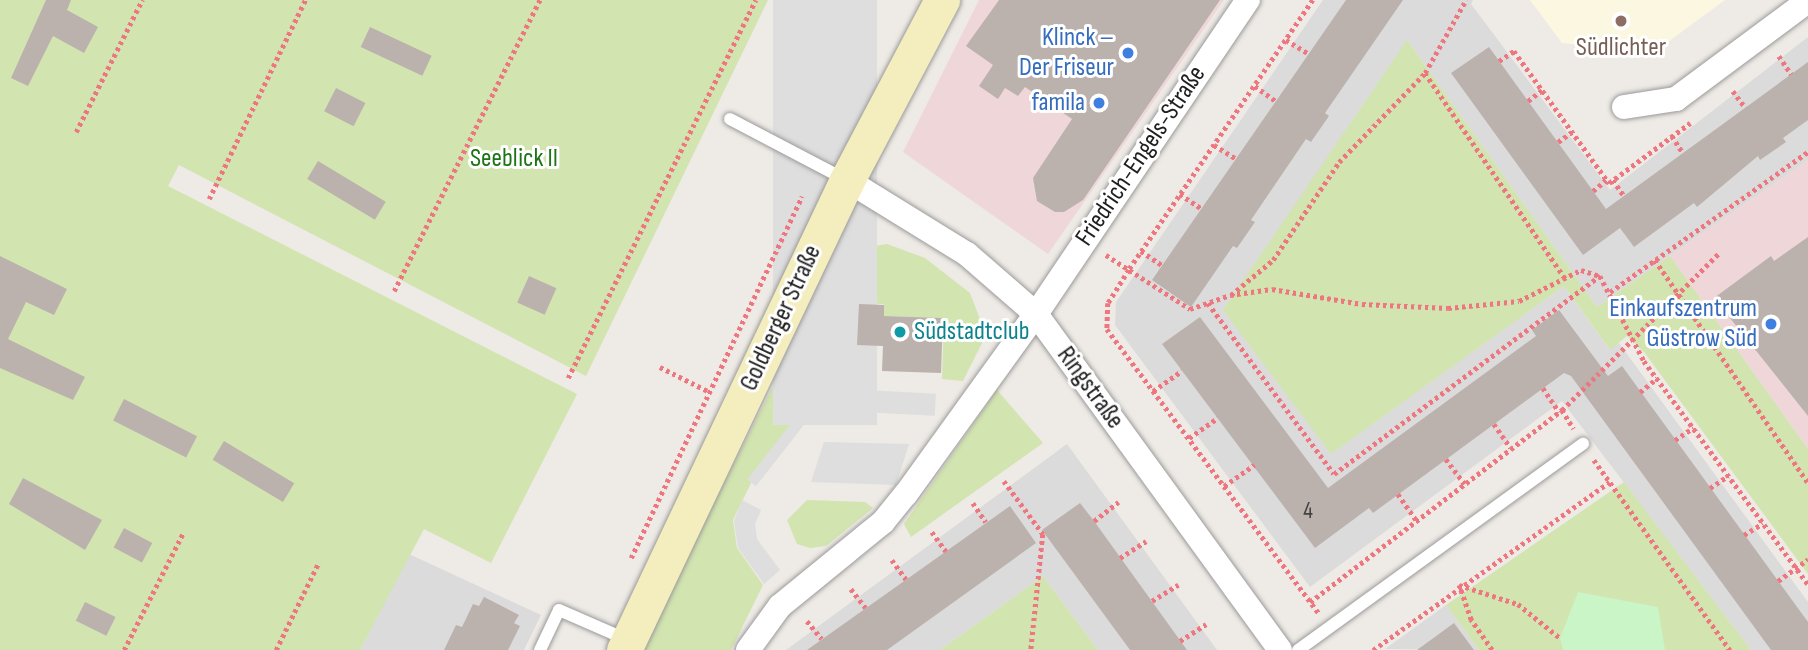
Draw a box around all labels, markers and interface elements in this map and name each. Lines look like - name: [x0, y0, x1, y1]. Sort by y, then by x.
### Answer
- marker: Südlichter: [1613, 13, 1629, 29]
- place label: Klinck – Der Friseur: [1019, 22, 1114, 84]
- place label: Südlichter: [1576, 32, 1666, 64]
- marker: Klinck – Der Friseur: [1120, 45, 1136, 61]
- street label: Friedrich-Engels-Straße: [1069, 60, 1213, 252]
- place label: famila: [1031, 87, 1085, 119]
- marker: famila: [1091, 95, 1107, 111]
- park label: Seeblick II: [470, 143, 558, 175]
- street label: Goldberger Straße: [734, 240, 828, 396]
- place label: Einkaufszentrum Güstrow Süd: [1609, 293, 1757, 354]
- place label: Südstadtclub: [914, 316, 1029, 348]
- marker: Einkaufszentrum Güstrow Süd: [1763, 316, 1779, 332]
- marker: Südstadtclub: [892, 324, 908, 340]
- street label: Ringstraße: [1050, 341, 1130, 435]
- house number: 4: [1303, 497, 1313, 525]

